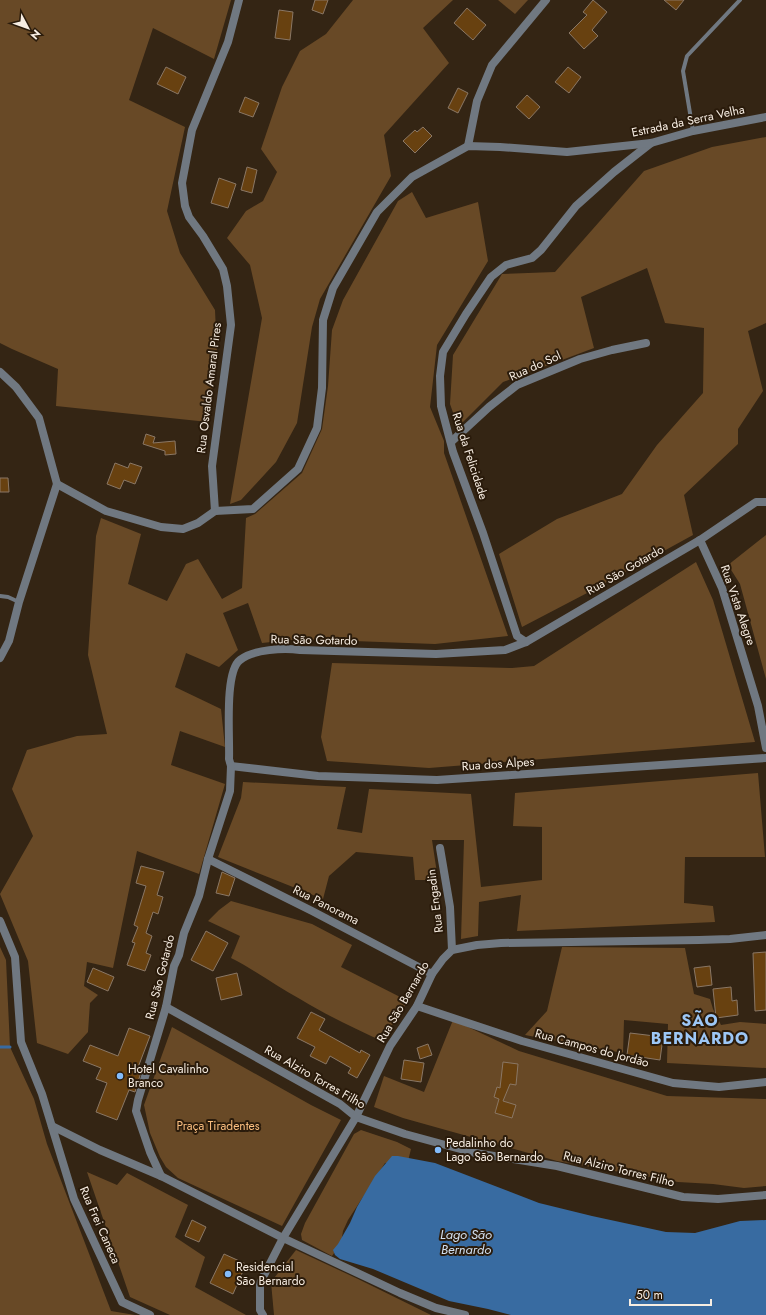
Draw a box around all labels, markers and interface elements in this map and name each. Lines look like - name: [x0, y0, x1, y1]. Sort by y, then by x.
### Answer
- north arrow: [8, 8, 48, 48]
- text: N: [27, 26, 44, 43]
- street label: Estrada da Serra Velha: [630, 100, 746, 142]
- street label: Rua Osvaldo Amaral Pires: [192, 322, 226, 454]
- street label: Rua do Sol: [506, 347, 564, 385]
- street label: Rua da Felicidade: [447, 410, 493, 502]
- street label: Rua São Gotardo: [583, 540, 668, 600]
- street label: Rua Vista Alegre: [716, 562, 760, 648]
- street label: Rua São Gotardo: [270, 630, 358, 650]
- street label: Rua dos Alpes: [461, 752, 535, 776]
- street label: Rua Engadin: [422, 868, 448, 934]
- street label: Rua Panorama: [290, 881, 362, 930]
- street label: Rua São Gotardo: [141, 932, 179, 1021]
- street label: Rua São Bernardo: [372, 957, 434, 1046]
- district label: SÃO BERNARDO: [651, 1009, 749, 1050]
- street label: Rua Campos do Jordão: [533, 1024, 651, 1072]
- street label: Rua Alziro Torres Filho: [261, 1041, 369, 1114]
- place label: Hotel Cavalinho Branco: [128, 1060, 209, 1092]
- marker: Hotel Cavalinho Branco: [115, 1071, 125, 1081]
- park label: Praça Tiradentes: [176, 1117, 260, 1135]
- place label: Pedalinho do Lago São Bernardo: [446, 1134, 544, 1166]
- marker: Pedalinho do Lago São Bernardo: [433, 1145, 443, 1155]
- street label: Rua Alziro Torres Filho: [561, 1146, 677, 1192]
- street label: Rua Frei Caneca: [75, 1183, 125, 1267]
- water label: Lago São Bernardo: [440, 1225, 492, 1259]
- place label: Residencial São Bernardo: [236, 1258, 306, 1290]
- marker: Residencial São Bernardo: [223, 1269, 233, 1279]
- scale bar: [630, 1281, 711, 1307]
- text: 50 m: [636, 1286, 663, 1304]

